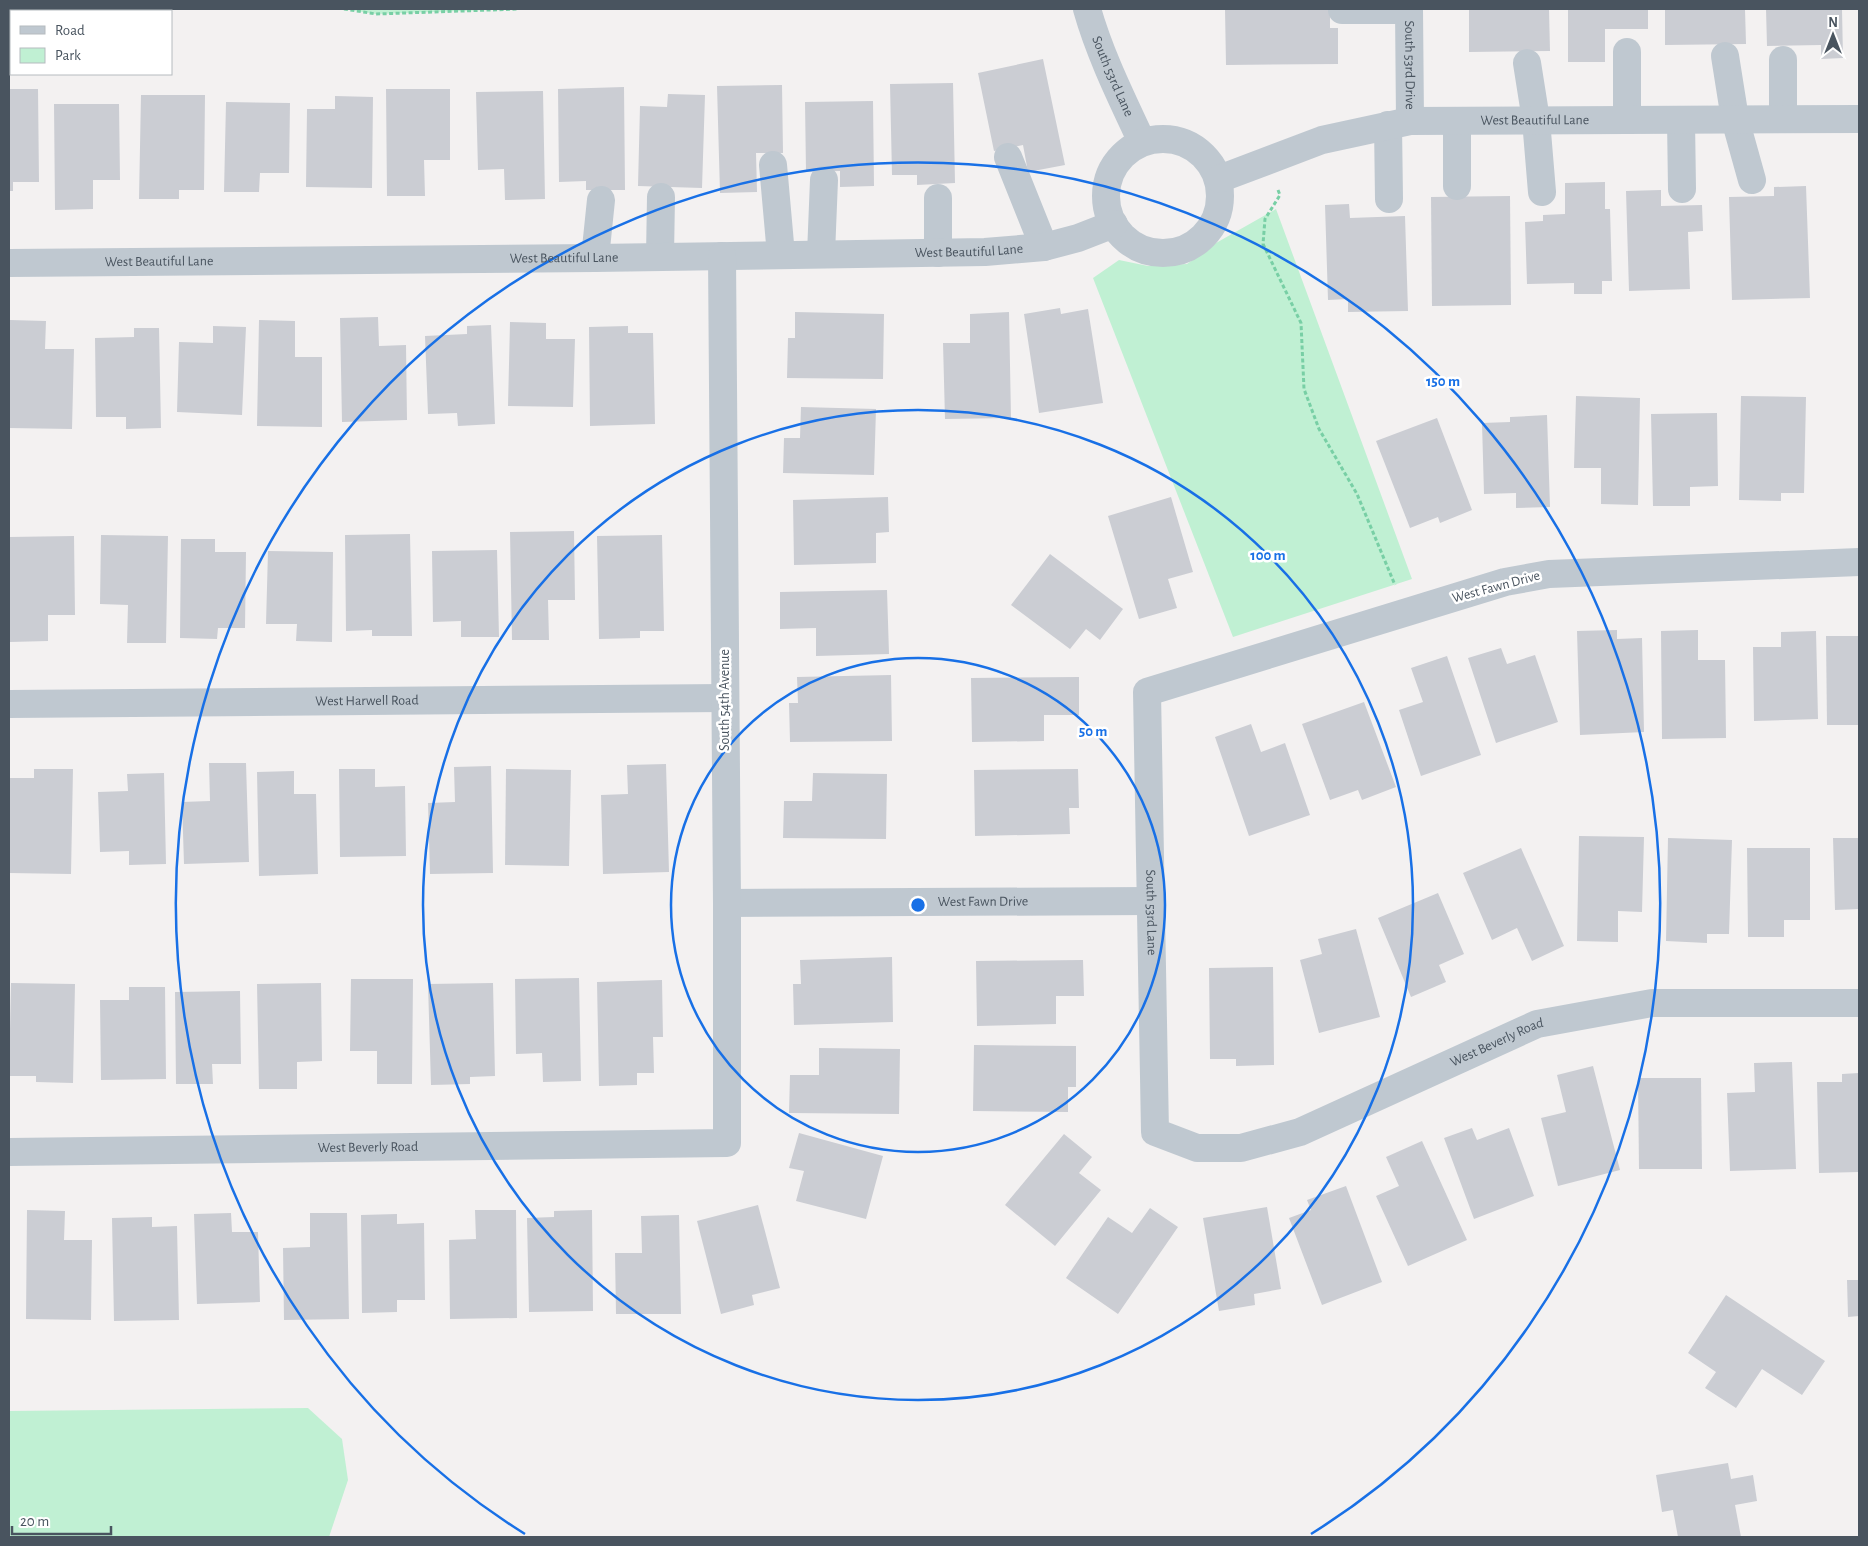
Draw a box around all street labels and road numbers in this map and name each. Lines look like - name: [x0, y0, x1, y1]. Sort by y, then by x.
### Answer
- street label: South 53rd Drive: [1402, 20, 1417, 110]
- street label: South 53rd Lane: [1089, 34, 1136, 119]
- street label: West Beautiful Lane: [1480, 113, 1589, 128]
- street label: West Beautiful Lane: [914, 242, 1024, 260]
- street label: West Beautiful Lane: [510, 251, 618, 266]
- street label: West Beautiful Lane: [105, 254, 213, 269]
- street label: West Fawn Drive: [1451, 569, 1541, 605]
- street label: South 54th Avenue: [718, 649, 732, 751]
- street label: West Harwell Road: [315, 694, 419, 708]
- street label: South 53rd Lane: [1143, 869, 1159, 956]
- street label: West Fawn Drive: [938, 895, 1028, 909]
- street label: West Beverly Road: [1448, 1016, 1544, 1069]
- street label: West Beverly Road: [318, 1140, 418, 1155]

